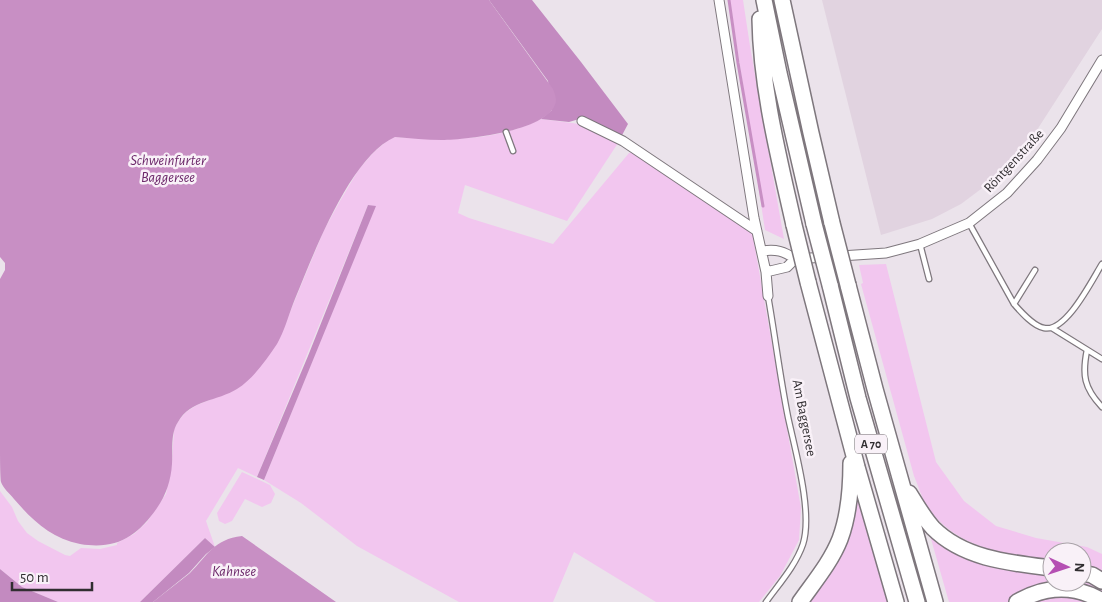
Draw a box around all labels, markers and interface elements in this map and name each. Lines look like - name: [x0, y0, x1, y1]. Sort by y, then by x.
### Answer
- street label: Röntgenstraße: [981, 127, 1047, 195]
- water label: Schweinfurter Baggersee: [130, 153, 207, 185]
- street label: Am Baggersee: [790, 378, 818, 458]
- road number: A 70: [855, 434, 887, 454]
- north arrow: [1042, 542, 1092, 592]
- scale bar: [12, 560, 92, 592]
- text: N: [1072, 562, 1086, 573]
- water label: Kahnsee: [212, 564, 256, 579]
- text: 50 m: [20, 570, 49, 585]

